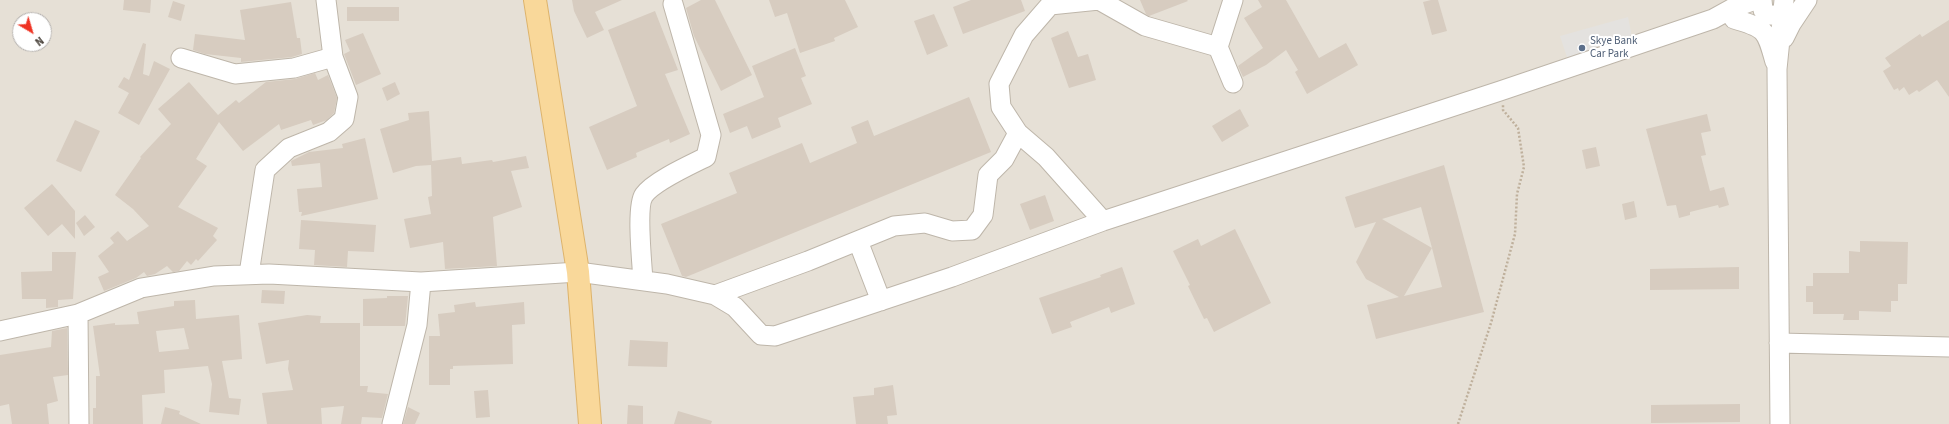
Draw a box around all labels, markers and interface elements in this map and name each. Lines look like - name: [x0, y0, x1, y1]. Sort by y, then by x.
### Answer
- north arrow: [12, 12, 52, 52]
- text: N: [32, 33, 47, 49]
- place label: Skye Bank Car Park: [1590, 35, 1638, 61]
- marker: Skye Bank Car Park: [1577, 43, 1587, 53]

